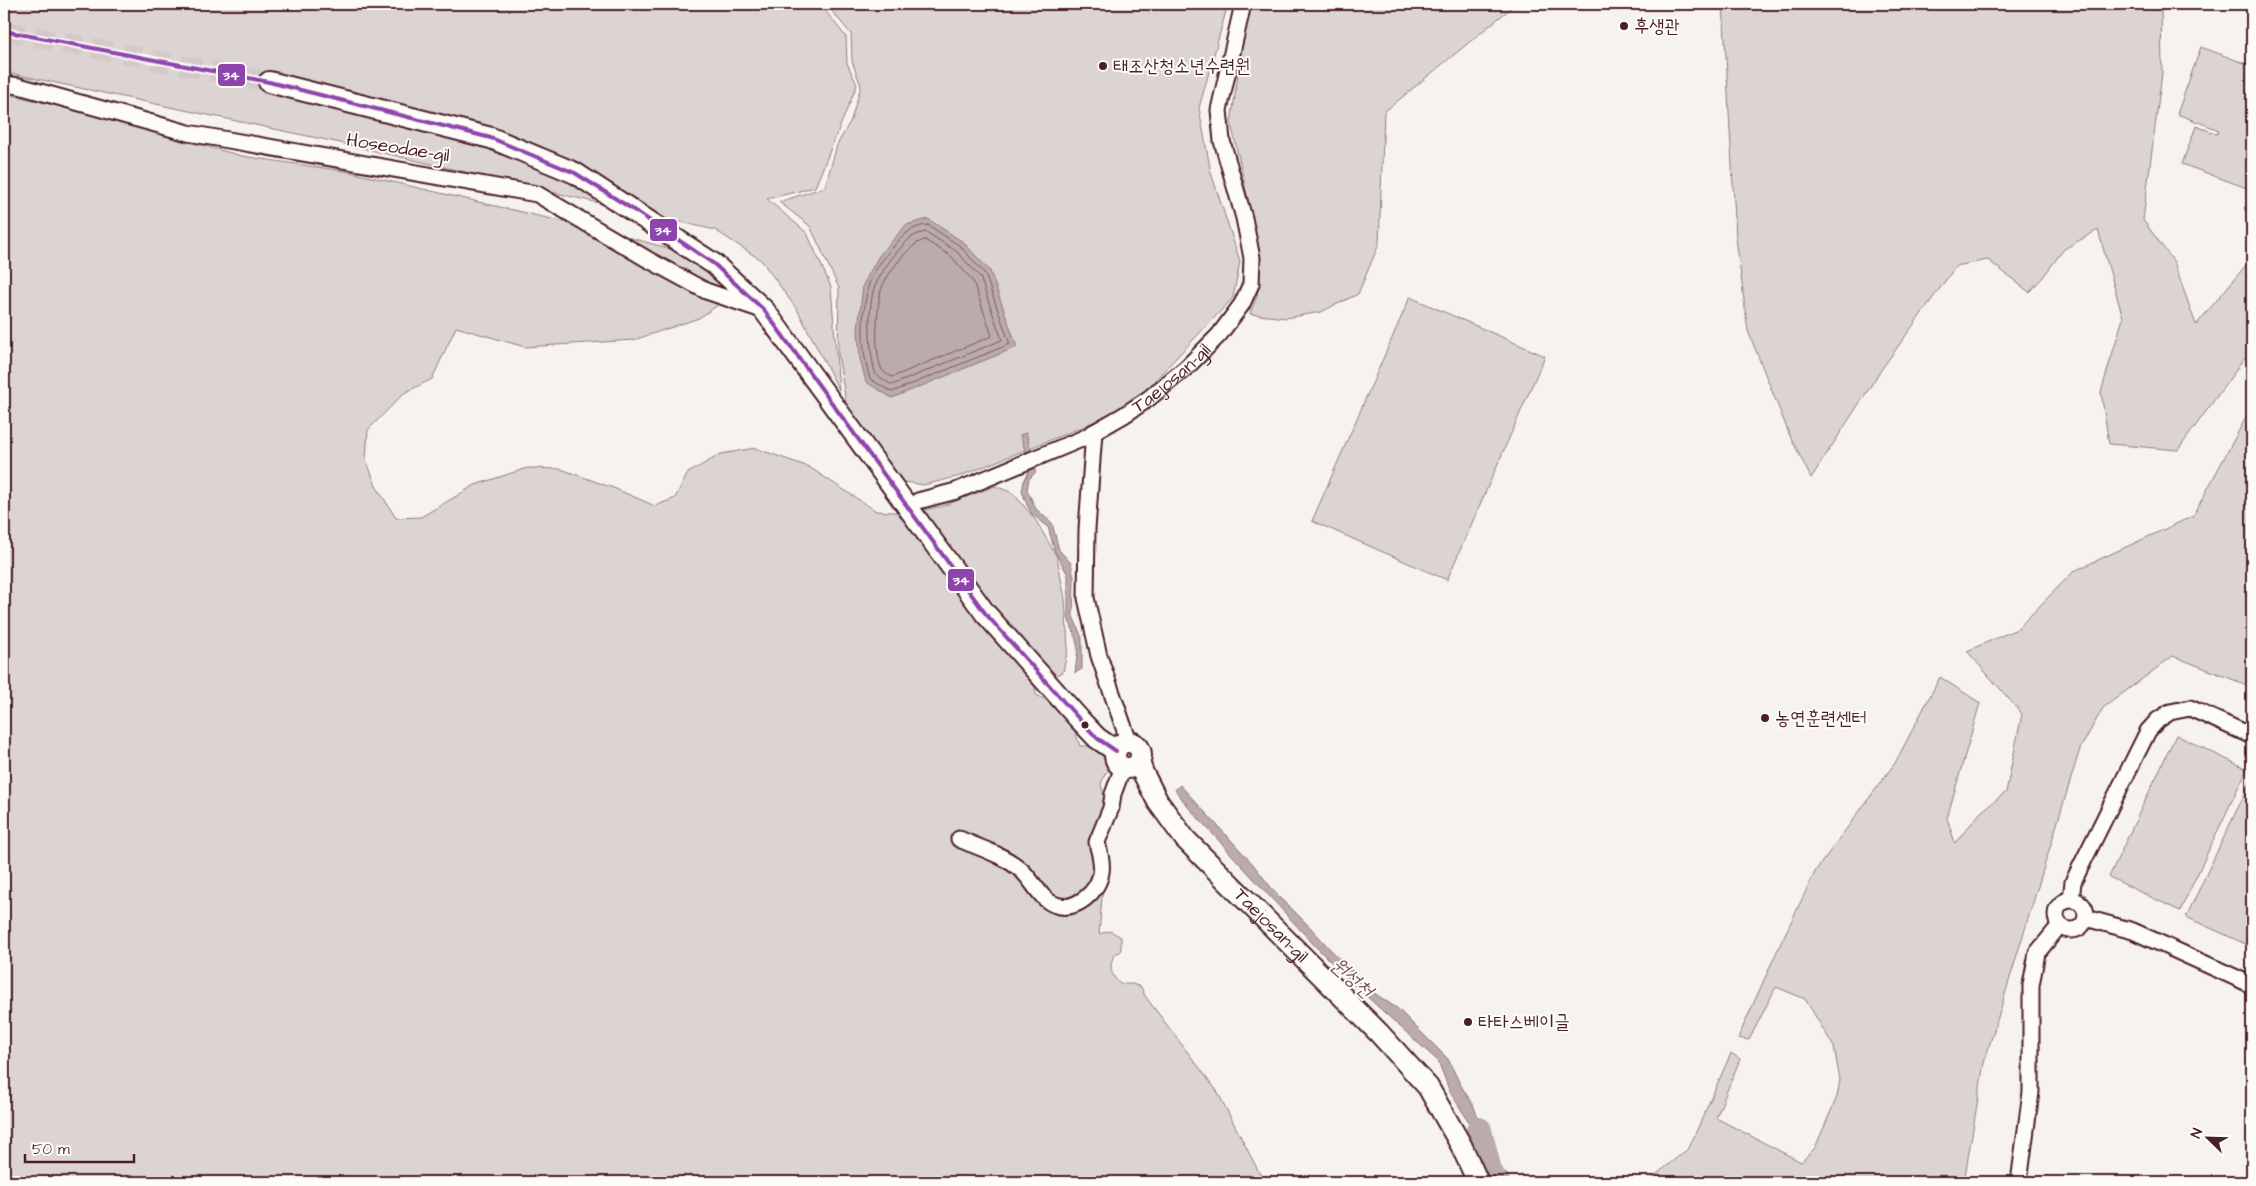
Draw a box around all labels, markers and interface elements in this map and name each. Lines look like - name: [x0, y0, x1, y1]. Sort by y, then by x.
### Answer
- place label: 후생관: [1634, 13, 1680, 40]
- marker: 후생관: [1618, 20, 1630, 32]
- place label: 태조산청소년수련원: [1113, 53, 1251, 80]
- marker: 태조산청소년수련원: [1097, 60, 1109, 72]
- line badge: 34: [217, 63, 246, 87]
- text: 34: [222, 66, 240, 86]
- street label: Hoseodae-gil: [344, 127, 451, 170]
- line badge: 34: [649, 218, 678, 242]
- text: 34: [654, 221, 672, 241]
- street label: Taejosan-gil: [1126, 337, 1217, 420]
- line badge: 34: [947, 568, 975, 592]
- text: 34: [952, 571, 970, 591]
- place label: 농연훈련센터: [1775, 705, 1867, 732]
- marker: 농연훈련센터: [1759, 712, 1771, 724]
- unlabelled marker: [1080, 720, 1090, 730]
- street label: Taejosan-gil: [1228, 882, 1315, 969]
- water label: 원성천: [1325, 951, 1381, 1006]
- place label: 타타스베이글: [1478, 1009, 1570, 1036]
- marker: 타타스베이글: [1462, 1016, 1474, 1028]
- north arrow: [2184, 1114, 2234, 1164]
- text: N: [2186, 1125, 2208, 1141]
- scale bar: [25, 1131, 134, 1163]
- text: 50 m: [32, 1139, 70, 1160]

